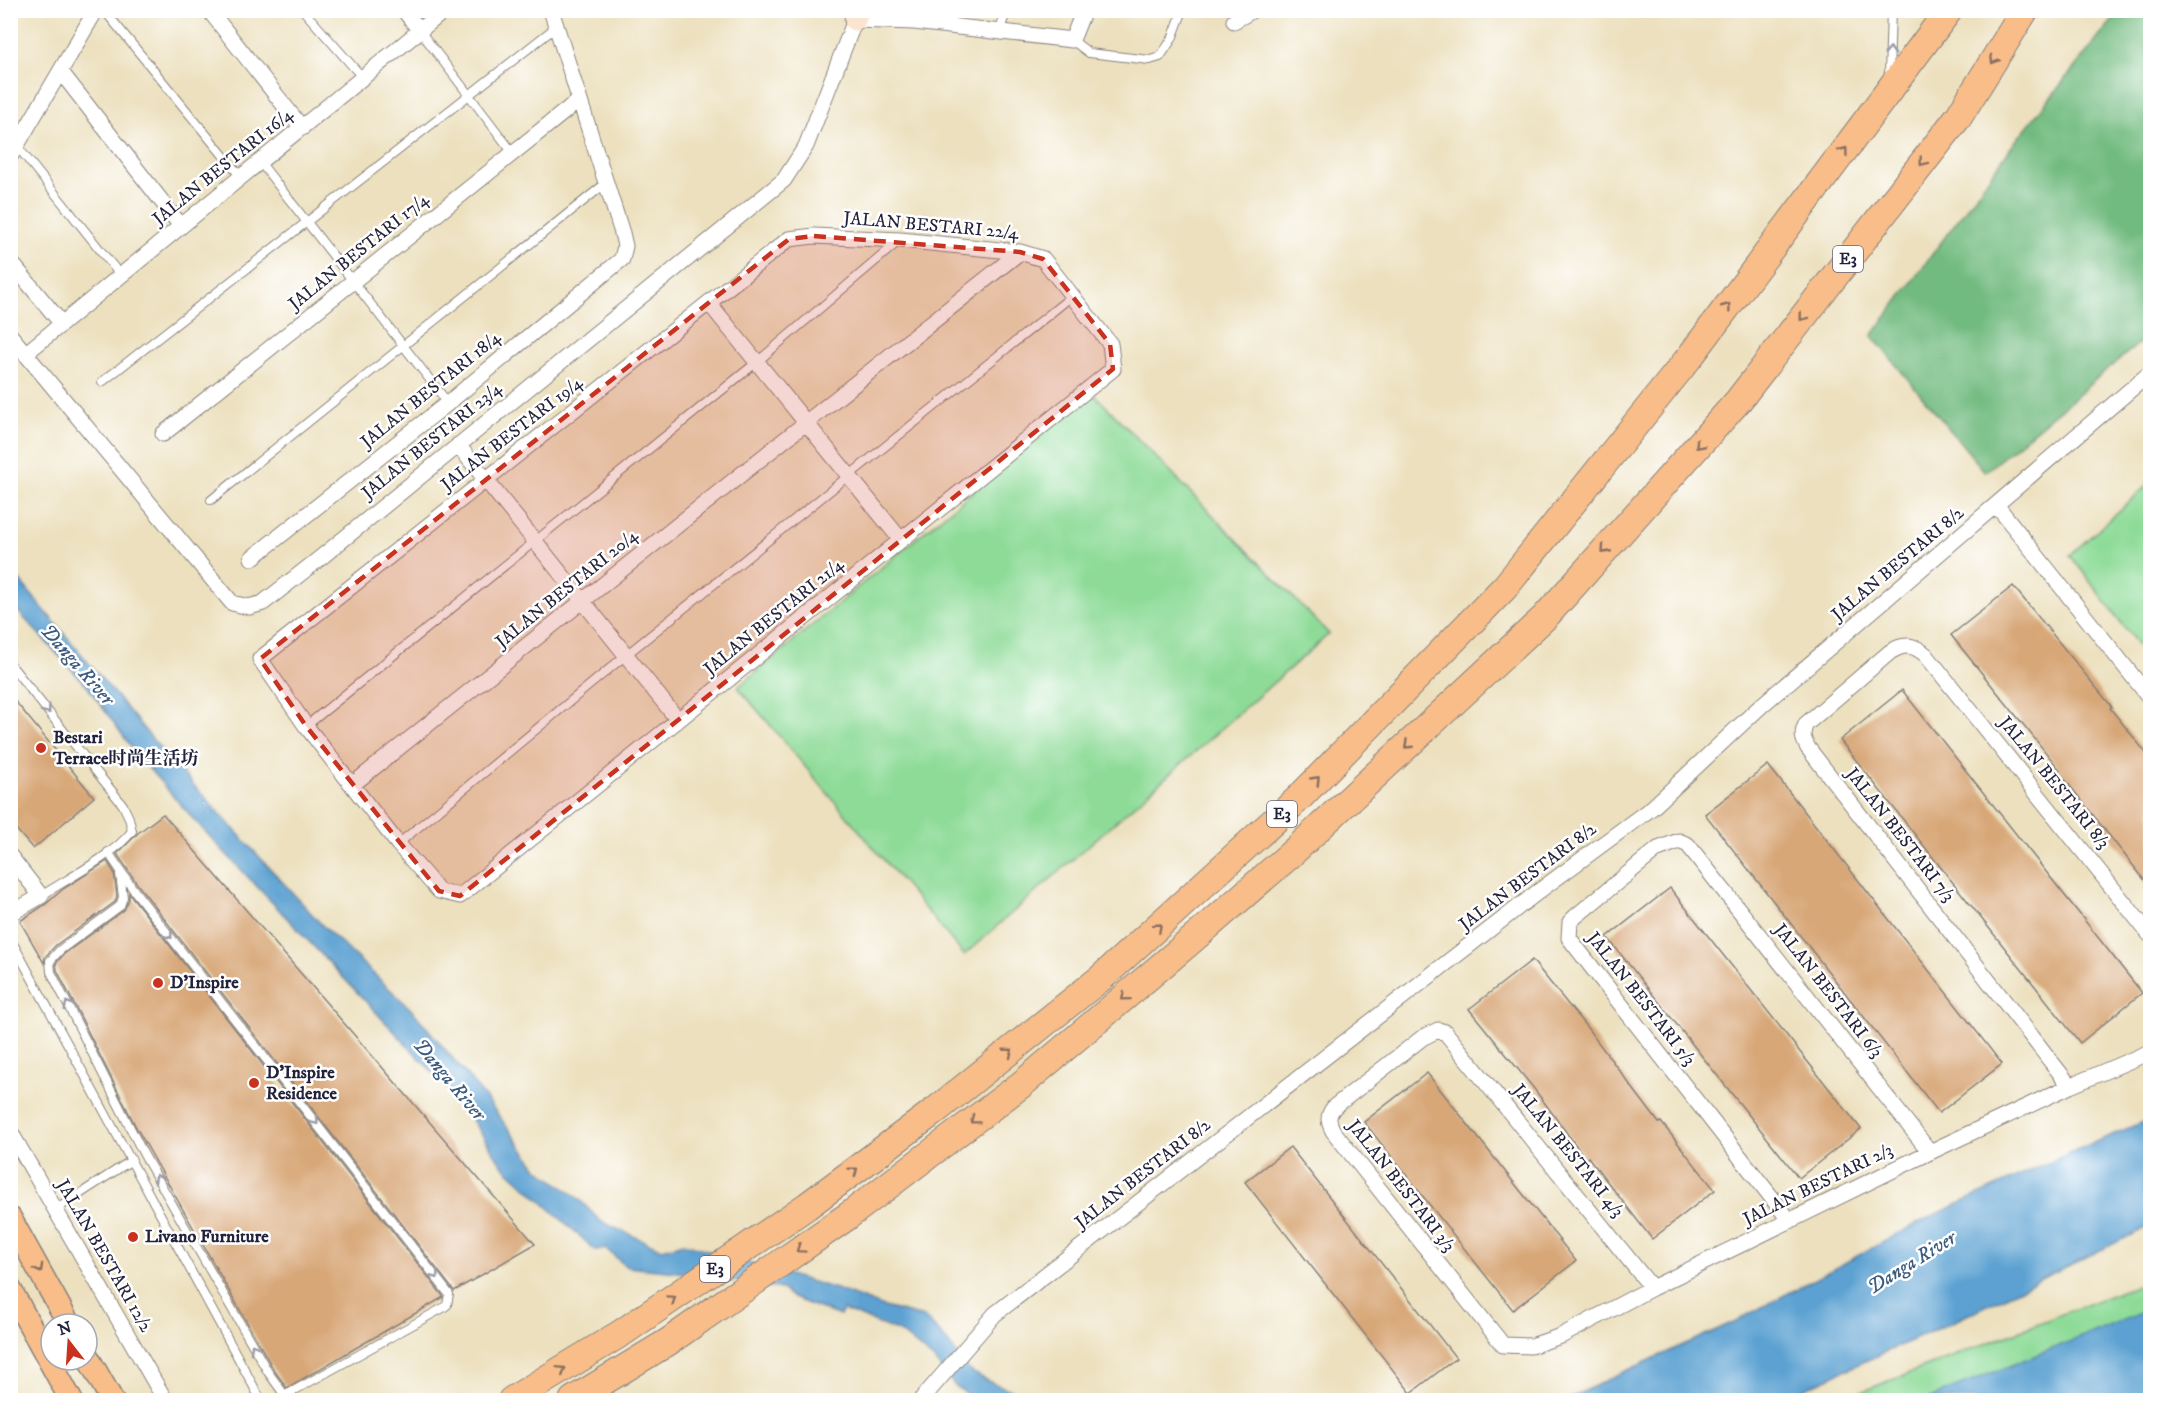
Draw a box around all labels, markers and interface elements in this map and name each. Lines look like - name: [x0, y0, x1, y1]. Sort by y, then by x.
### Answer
- one-way arrow: [1884, 46, 1896, 55]
- one-way arrow: [1989, 54, 2001, 64]
- street label: JALAN BESTARI 16/4: [147, 103, 298, 232]
- one-way arrow: [1837, 147, 1848, 158]
- one-way arrow: [1919, 156, 1930, 167]
- street label: JALAN BESTARI 17/4: [283, 188, 434, 317]
- street label: JALAN BESTARI 22/4: [841, 207, 1020, 245]
- road number: E3: [1833, 246, 1863, 272]
- one-way arrow: [1720, 303, 1731, 314]
- one-way arrow: [1800, 310, 1811, 321]
- street label: JALAN BESTARI 18/4: [355, 326, 506, 454]
- street label: JALAN BESTARI 19/4: [435, 372, 588, 497]
- street label: JALAN BESTARI 23/4: [356, 377, 507, 505]
- one-way arrow: [1695, 438, 1706, 449]
- street label: JALAN BESTARI 8/2: [1826, 502, 1969, 627]
- street label: JALAN BESTARI 20/4: [490, 525, 643, 654]
- one-way arrow: [1601, 544, 1612, 554]
- street label: JALAN BESTARI 21/4: [698, 553, 849, 681]
- water label: Danga River: [35, 619, 120, 712]
- one-way arrow: [39, 703, 50, 714]
- street label: JALAN BESTARI 8/3: [1993, 711, 2114, 854]
- place label: Bestari Terrace时尚生活坊: [52, 727, 199, 770]
- one-way arrow: [1404, 738, 1415, 749]
- marker: Bestari Terrace时尚生活坊: [34, 741, 48, 755]
- street label: JALAN BESTARI 7/3: [1840, 762, 1959, 906]
- one-way arrow: [1309, 776, 1320, 787]
- road number: E3: [1267, 801, 1297, 827]
- street label: JALAN BESTARI 8/2: [1454, 818, 1601, 937]
- street label: JALAN BESTARI 6/3: [1768, 918, 1887, 1062]
- one-way arrow: [1151, 923, 1162, 934]
- street label: JALAN BESTARI 5/3: [1581, 926, 1700, 1070]
- one-way arrow: [161, 928, 172, 939]
- place label: D'Inspire: [170, 972, 239, 994]
- marker: D'Inspire: [151, 976, 165, 990]
- one-way arrow: [1121, 990, 1132, 1001]
- one-way arrow: [63, 1001, 75, 1012]
- water label: Danga River: [407, 1034, 492, 1128]
- one-way arrow: [1002, 1049, 1013, 1060]
- place label: D'Inspire Residence: [266, 1062, 338, 1105]
- marker: D'Inspire Residence: [247, 1076, 261, 1090]
- street label: JALAN BESTARI 4/3: [1506, 1078, 1629, 1222]
- one-way arrow: [969, 1113, 980, 1124]
- one-way arrow: [308, 1114, 319, 1125]
- street label: JALAN BESTARI 8/2: [1069, 1114, 1215, 1235]
- street label: JALAN BESTARI 3/3: [1341, 1114, 1459, 1256]
- street label: JALAN BESTARI 2/3: [1738, 1139, 1896, 1232]
- one-way arrow: [848, 1167, 859, 1178]
- one-way arrow: [153, 1174, 165, 1184]
- street label: JALAN BESTARI 12/2: [52, 1176, 156, 1336]
- water label: Danga River: [1863, 1225, 1963, 1300]
- place label: Livano Furniture: [145, 1226, 269, 1248]
- marker: Livano Furniture: [126, 1230, 140, 1244]
- one-way arrow: [796, 1242, 807, 1253]
- road number: E3: [700, 1256, 730, 1282]
- one-way arrow: [32, 1263, 43, 1273]
- one-way arrow: [428, 1268, 439, 1279]
- one-way arrow: [665, 1295, 676, 1306]
- north arrow: [39, 1312, 99, 1372]
- one-way arrow: [250, 1344, 261, 1354]
- one-way arrow: [556, 1365, 566, 1377]

